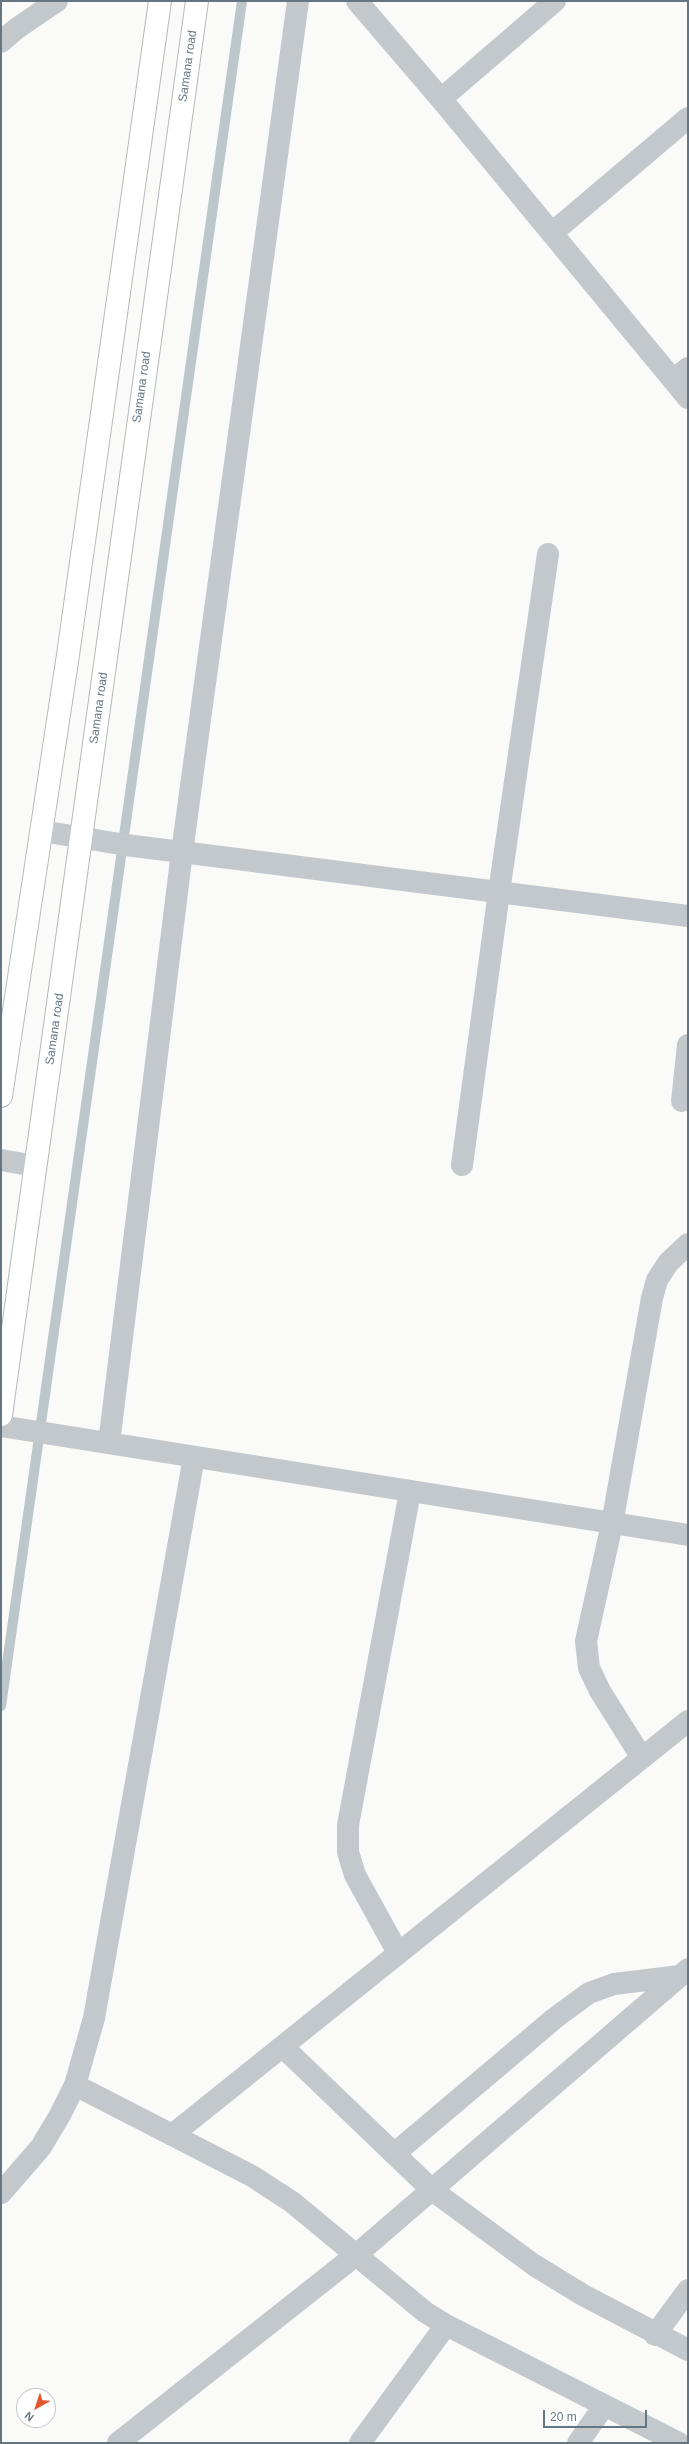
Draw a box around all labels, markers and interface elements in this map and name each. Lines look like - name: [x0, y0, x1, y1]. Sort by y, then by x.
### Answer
- street label: Samana road: [176, 29, 200, 103]
- street label: Samana road: [130, 350, 154, 424]
- street label: Samana road: [87, 671, 111, 745]
- street label: Samana road: [43, 992, 67, 1066]
- north arrow: [16, 2388, 56, 2428]
- scale bar: [545, 2402, 649, 2428]
- text: N: [22, 2409, 36, 2424]
- text: 20 m: [550, 2410, 577, 2424]

